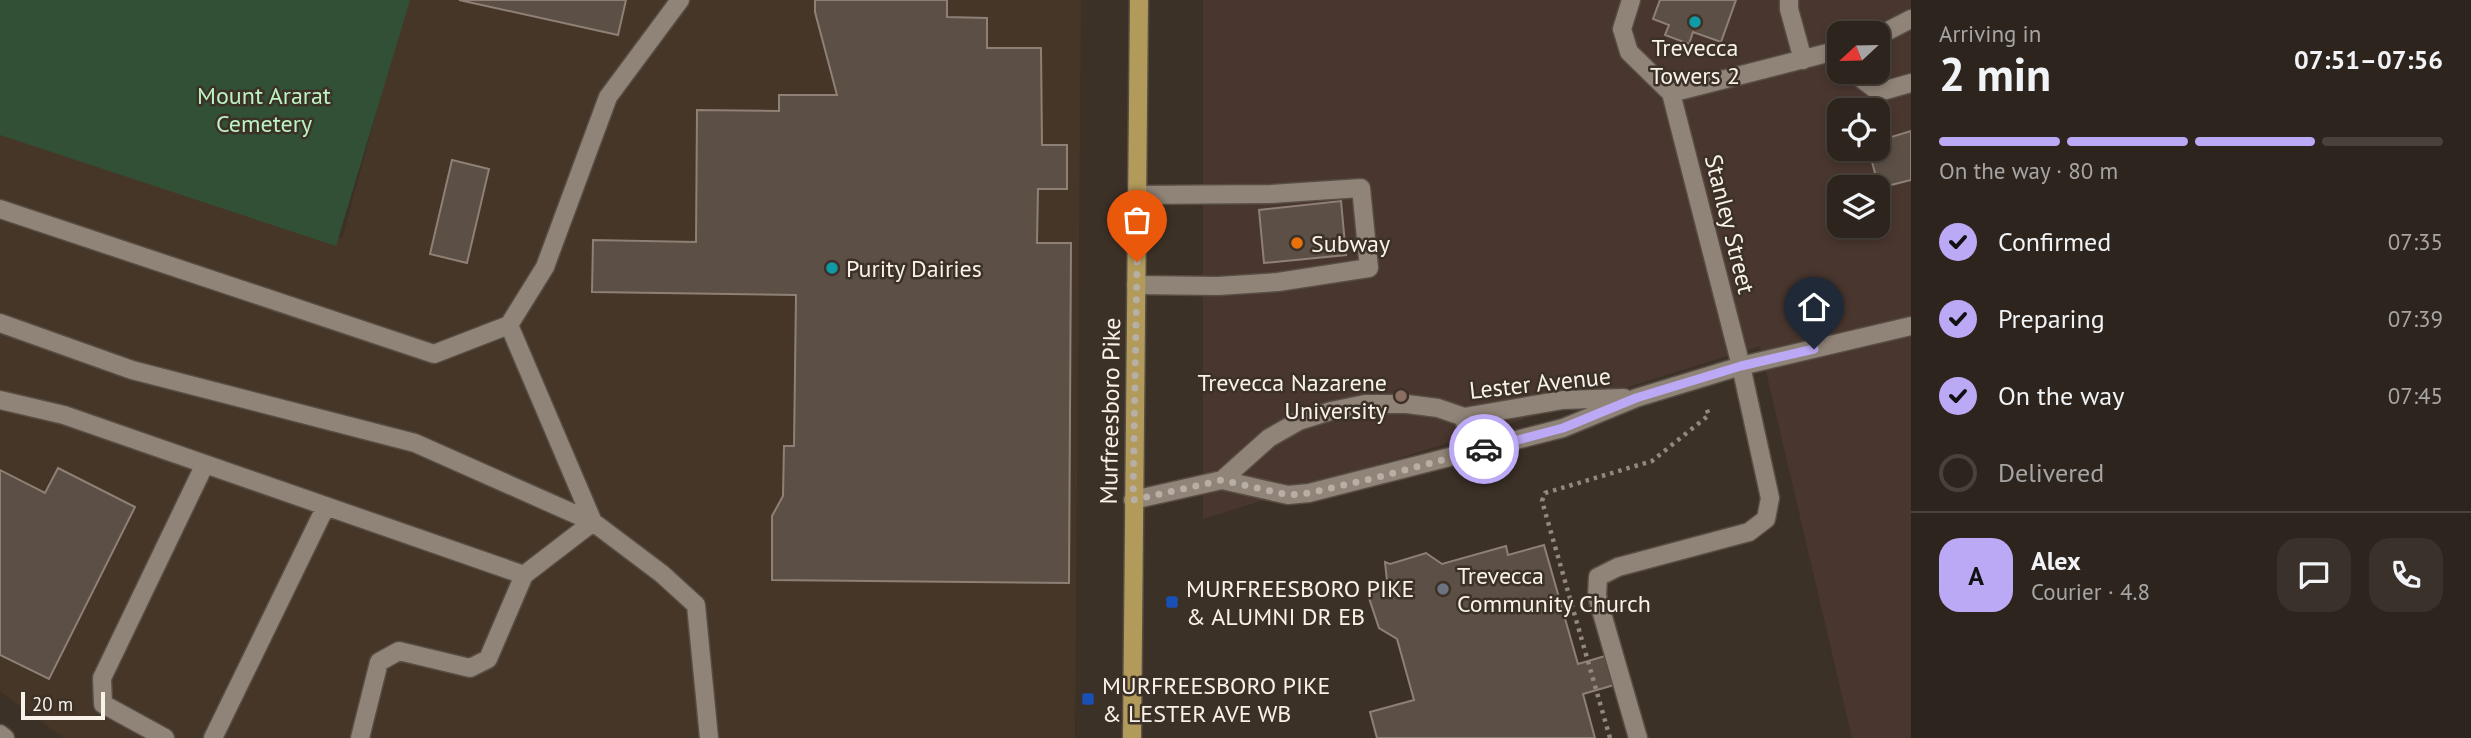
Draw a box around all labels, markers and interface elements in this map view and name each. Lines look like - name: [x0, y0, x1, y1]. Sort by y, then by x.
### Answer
- marker: Trevecca Towers 2: [1687, 14, 1703, 30]
- text: Arriving in: [1939, 19, 2041, 48]
- north arrow: [1827, 21, 1890, 84]
- map controls: [1827, 21, 1890, 238]
- place label: Trevecca Towers 2: [1650, 32, 1740, 91]
- text: 07:51–07:56: [2294, 43, 2443, 76]
- text: 2 min: [1939, 44, 2051, 104]
- park label: Mount Ararat Cemetery: [197, 80, 331, 139]
- button: locate: [1827, 98, 1890, 161]
- street label: Stanley Street: [1698, 151, 1762, 297]
- text: On the way · 80 m: [1939, 156, 2118, 185]
- button: layers: [1827, 175, 1890, 238]
- pin: [1107, 190, 1167, 262]
- icon: bag: [1118, 201, 1156, 239]
- icon: check: [1939, 223, 1977, 261]
- text: Confirmed: [1998, 225, 2111, 258]
- text: 07:35: [2388, 227, 2443, 256]
- place label: Subway: [1311, 228, 1390, 259]
- marker: Subway: [1289, 235, 1305, 251]
- place label: Purity Dairies: [846, 253, 982, 284]
- marker: Purity Dairies: [824, 260, 840, 276]
- pin: [1784, 277, 1844, 349]
- icon: home: [1795, 288, 1833, 326]
- icon: check: [1939, 300, 1977, 338]
- text: Preparing: [1998, 302, 2105, 335]
- text: 07:39: [2388, 304, 2443, 333]
- street label: Murfreesboro Pike: [1093, 317, 1127, 505]
- street label: Lester Avenue: [1468, 360, 1612, 406]
- place label: Trevecca Nazarene University: [1197, 367, 1387, 426]
- icon: check: [1939, 377, 1977, 415]
- text: On the way: [1998, 379, 2124, 412]
- text: 07:45: [2388, 381, 2443, 410]
- marker: Trevecca Nazarene University: [1393, 388, 1409, 404]
- courier: [1449, 414, 1519, 484]
- icon: car: [1465, 430, 1503, 468]
- text: Delivered: [1998, 456, 2104, 489]
- button: chat: [2277, 538, 2351, 612]
- button: phone: [2369, 538, 2443, 612]
- text: Alex: [2031, 544, 2081, 577]
- text: A: [1968, 559, 1984, 592]
- place label: Trevecca Community Church: [1457, 560, 1651, 619]
- place label: MURFREESBORO PIKE & ALUMNI DR EB: [1186, 573, 1414, 632]
- text: Courier · 4.8: [2031, 577, 2150, 606]
- marker: Trevecca Community Church: [1435, 581, 1451, 597]
- marker: MURFREESBORO PIKE & ALUMNI DR EB: [1164, 594, 1180, 610]
- place label: MURFREESBORO PIKE & LESTER AVE WB: [1102, 670, 1330, 729]
- scale bar: [21, 689, 105, 721]
- marker: MURFREESBORO PIKE & LESTER AVE WB: [1080, 691, 1096, 707]
- text: 20 m: [32, 692, 73, 716]

